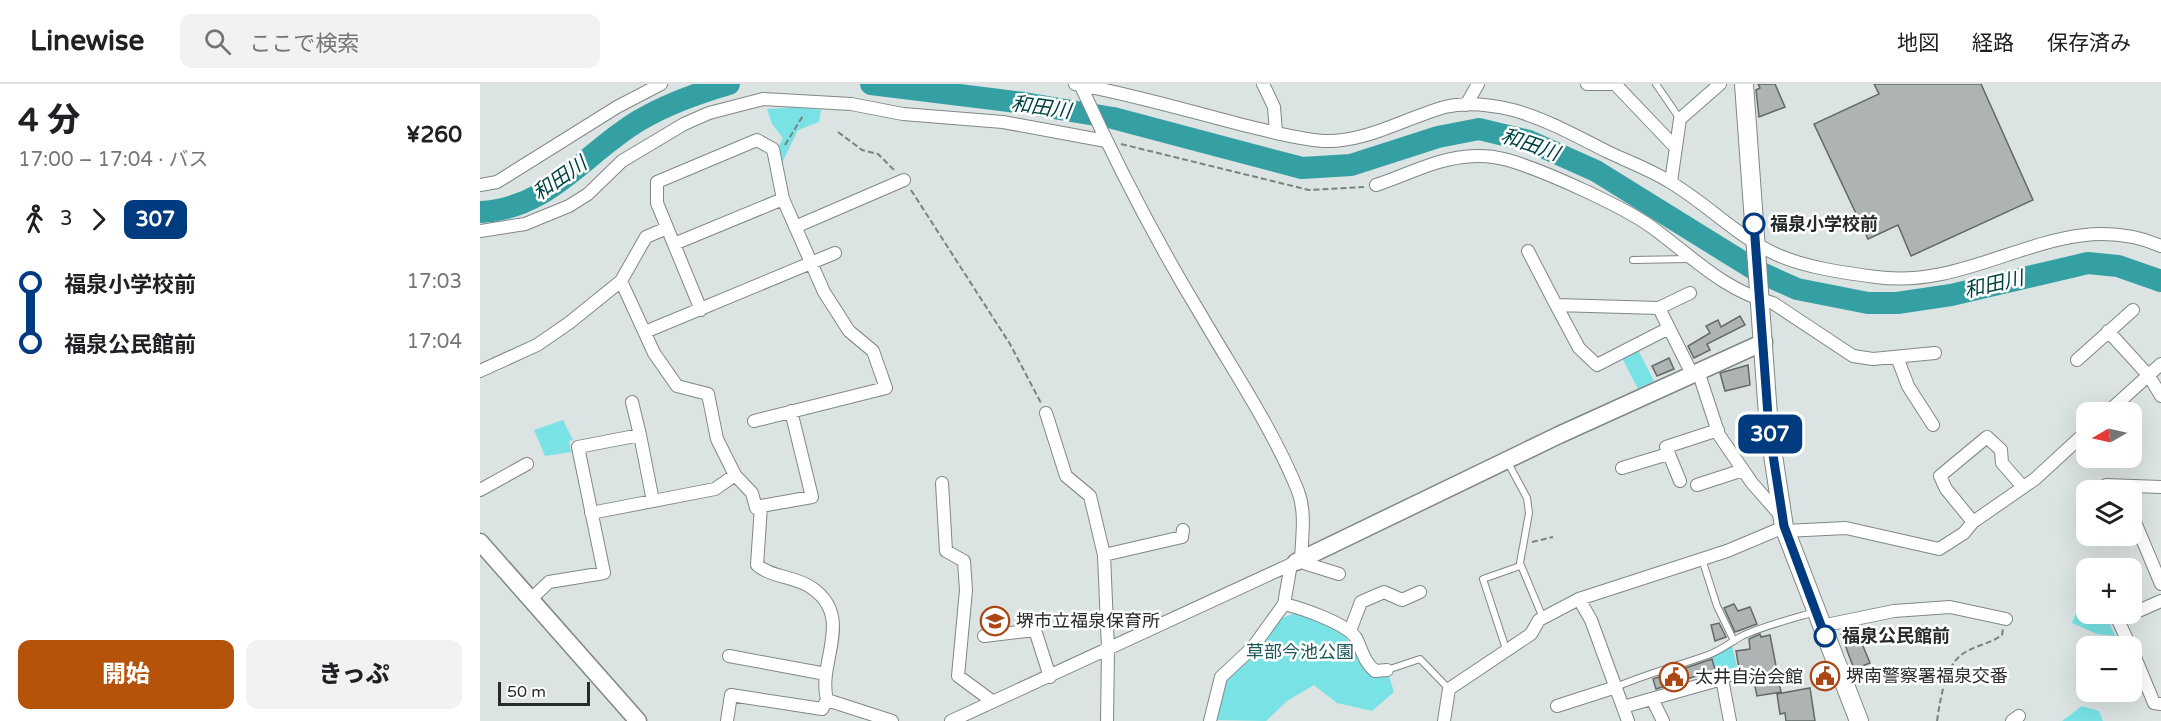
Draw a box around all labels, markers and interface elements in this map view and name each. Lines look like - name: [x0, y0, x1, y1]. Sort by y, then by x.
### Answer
- search box: [180, 14, 600, 68]
- text: Linewise: [30, 24, 144, 58]
- icon: search: [201, 25, 234, 58]
- text: ここで検索: [249, 31, 359, 57]
- text: 地図: [1897, 31, 1939, 56]
- text: 経路: [1972, 31, 2014, 56]
- text: 保存済み: [2047, 31, 2131, 56]
- water label: 和田川: [1010, 92, 1074, 124]
- text: 4 分: [18, 101, 80, 140]
- text: ¥260: [406, 122, 462, 148]
- water label: 和田川: [1498, 124, 1564, 167]
- text: 17:00 – 17:04 · バス: [18, 148, 209, 172]
- water label: 和田川: [529, 151, 593, 206]
- icon: walk: [18, 203, 51, 236]
- icon: forward: [82, 203, 115, 236]
- text: 3: [60, 207, 73, 231]
- text: 307: [136, 207, 175, 232]
- marker: 福泉小学校前: [1743, 213, 1765, 235]
- place label: 福泉小学校前: [1770, 213, 1878, 235]
- water label: 和田川: [1962, 266, 2028, 303]
- text: 17:03: [407, 270, 462, 294]
- text: 福泉小学校前: [64, 272, 196, 298]
- text: 17:04: [407, 330, 462, 354]
- text: 福泉公民館前: [64, 332, 196, 358]
- north arrow: [2076, 402, 2142, 468]
- map controls: [2076, 402, 2142, 702]
- line badge: 307: [1736, 414, 1804, 454]
- text: 307: [1750, 422, 1790, 447]
- button: layers: [2076, 480, 2142, 546]
- button: +: [2076, 558, 2142, 624]
- school or university icon: 堺市立福泉保育所: [979, 605, 1011, 637]
- place label: 堺市立福泉保育所: [1016, 610, 1160, 632]
- marker: 福泉公民館前: [1814, 625, 1836, 647]
- place label: 福泉公民館前: [1842, 625, 1950, 647]
- button: −: [2076, 636, 2142, 702]
- button: 開始: [18, 640, 234, 709]
- button: きっぷ: [246, 640, 462, 709]
- park label: 草部今池公園: [1246, 641, 1354, 663]
- public building icon: 堺南警察署福泉交番: [1809, 660, 1841, 692]
- public building icon: 太井自治会館: [1658, 661, 1690, 693]
- place label: 堺南警察署福泉交番: [1846, 665, 2008, 687]
- place label: 太井自治会館: [1695, 666, 1803, 688]
- scale bar: [498, 679, 590, 706]
- text: 50 m: [507, 682, 546, 702]

